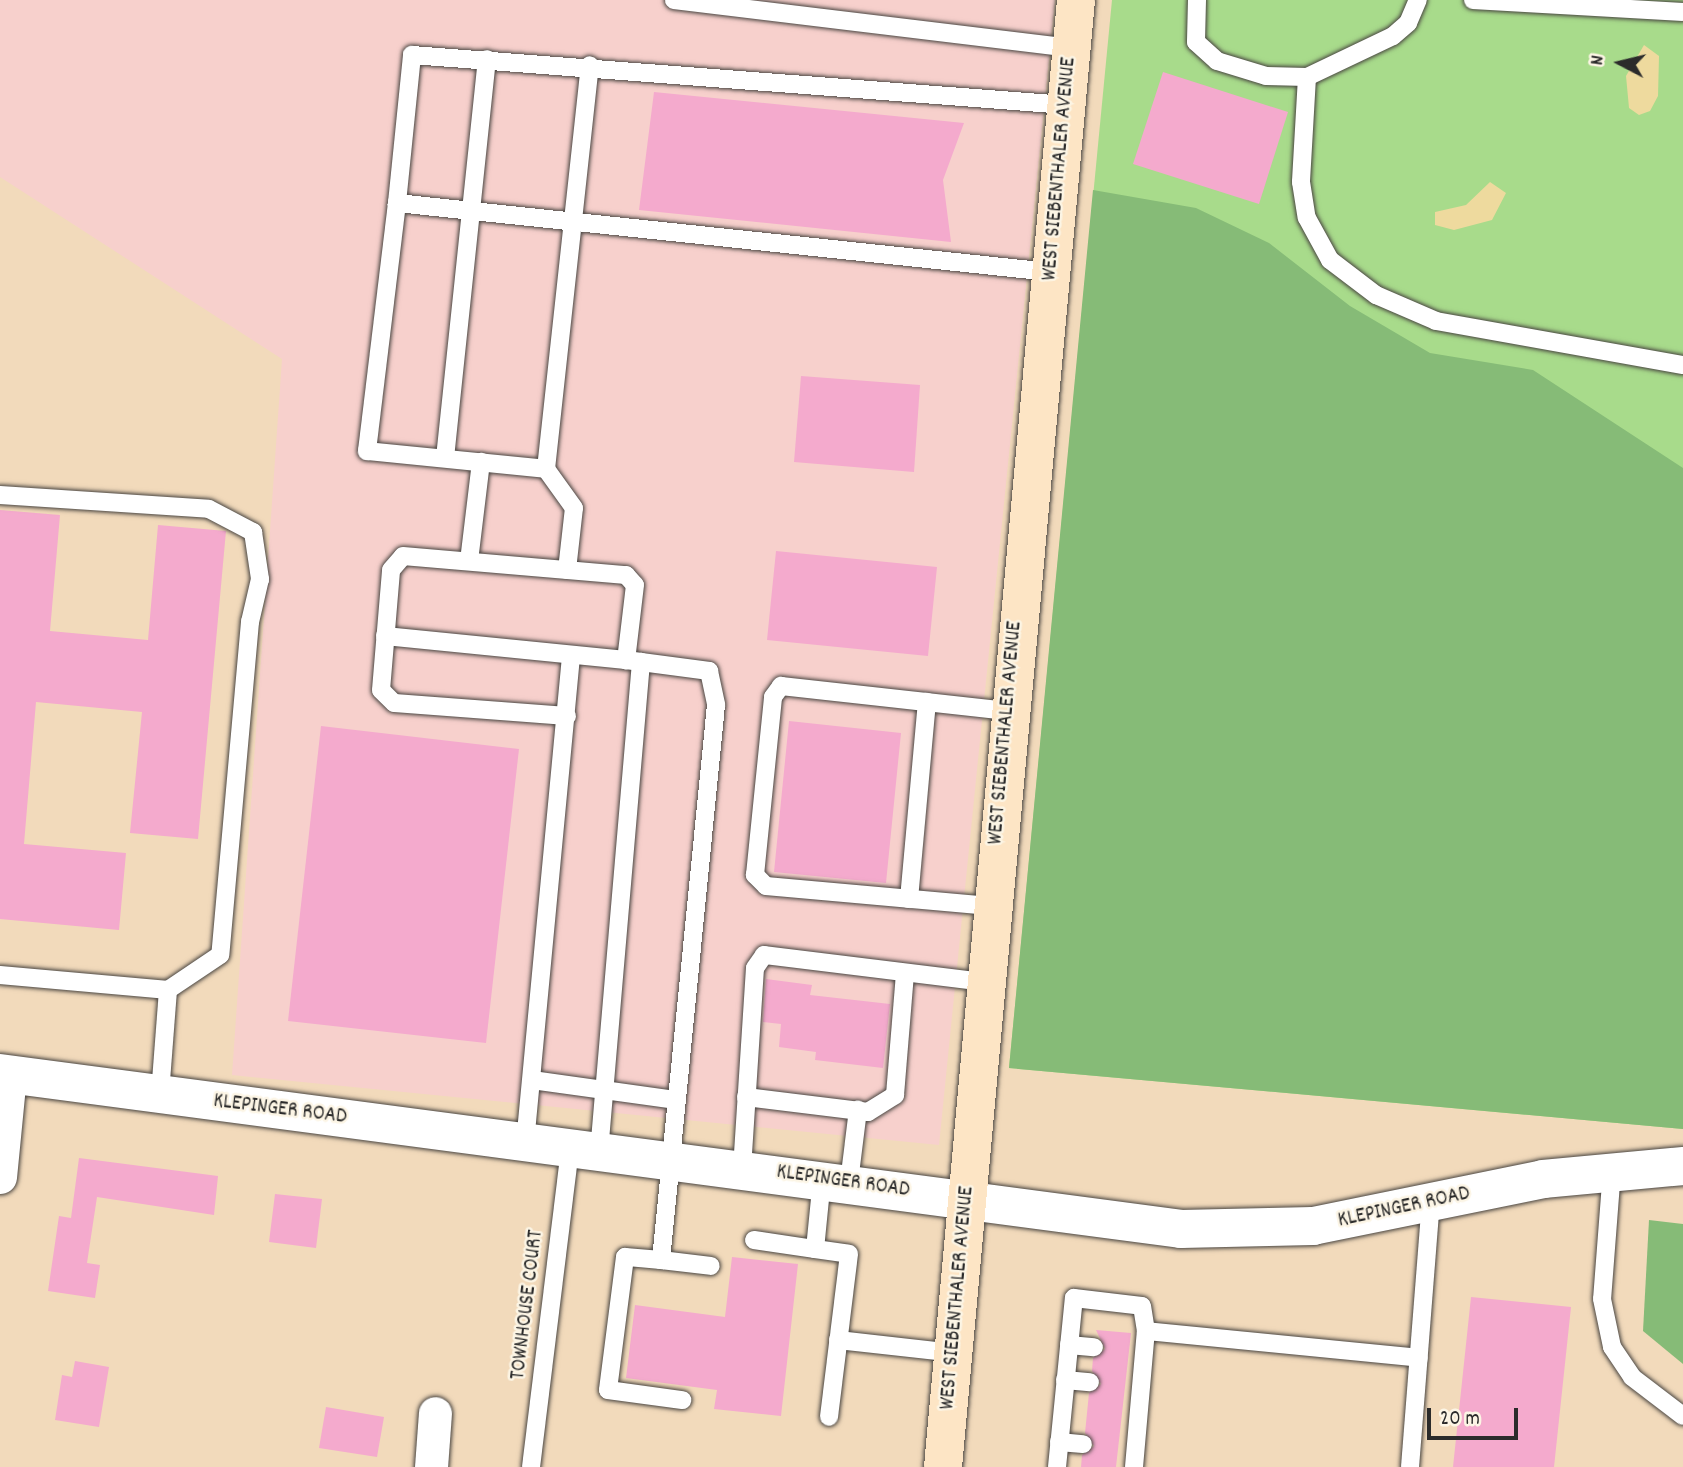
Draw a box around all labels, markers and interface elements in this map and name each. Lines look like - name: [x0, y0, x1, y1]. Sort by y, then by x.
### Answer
- north arrow: [1585, 28, 1655, 98]
- text: N: [1585, 54, 1613, 67]
- street label: WEST SIEBENTHALER AVENUE: [1038, 56, 1082, 282]
- street label: WEST SIEBENTHALER AVENUE: [984, 620, 1028, 846]
- street label: KLEPINGER ROAD: [212, 1089, 348, 1131]
- street label: KLEPINGER ROAD: [775, 1160, 911, 1204]
- street label: KLEPINGER ROAD: [1336, 1182, 1472, 1234]
- street label: WEST SIEBENTHALER AVENUE: [936, 1185, 980, 1411]
- street label: TOWNHOUSE COURT: [506, 1229, 550, 1381]
- scale bar: [1431, 1394, 1522, 1438]
- text: 20 m: [1440, 1405, 1480, 1435]

